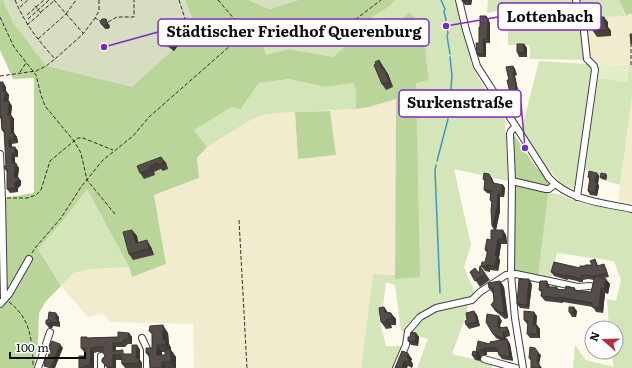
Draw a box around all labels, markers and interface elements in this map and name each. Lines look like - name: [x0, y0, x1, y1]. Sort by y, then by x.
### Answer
- callout: Lottenbach: [498, 3, 601, 30]
- text: Lottenbach: [506, 4, 594, 27]
- callout: Städtischer Friedhof Querenburg: [158, 19, 429, 46]
- text: Städtischer Friedhof Querenburg: [166, 19, 422, 42]
- callout: Surkenstraße: [399, 90, 521, 117]
- text: Surkenstraße: [407, 90, 514, 113]
- north arrow: [584, 320, 624, 360]
- text: N: [585, 329, 603, 343]
- scale bar: [10, 334, 85, 360]
- text: 100 m: [16, 338, 49, 356]

